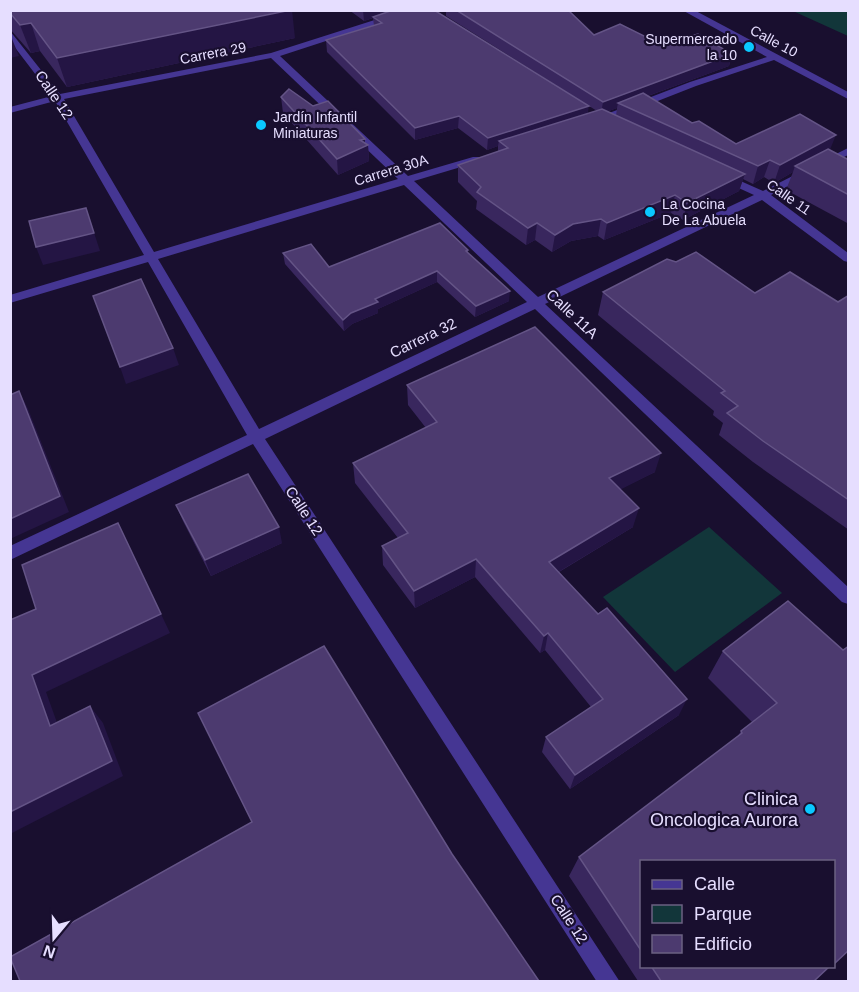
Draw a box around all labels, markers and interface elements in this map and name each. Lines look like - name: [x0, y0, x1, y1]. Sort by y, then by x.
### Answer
- street label: Calle 10: [748, 22, 801, 60]
- place label: Supermercado la 10: [645, 31, 737, 63]
- street label: Carrera 29: [179, 39, 248, 67]
- marker: Supermercado la 10: [742, 40, 756, 54]
- street label: Calle 12: [32, 67, 77, 122]
- place label: Jardín Infantil Miniaturas: [273, 109, 357, 141]
- marker: Jardín Infantil Miniaturas: [254, 118, 268, 132]
- street label: Carrera 30A: [352, 151, 430, 189]
- street label: Calle 11: [764, 176, 814, 218]
- place label: La Cocina De La Abuela: [662, 196, 746, 228]
- marker: La Cocina De La Abuela: [643, 205, 657, 219]
- street label: Calle 11A: [543, 286, 602, 342]
- street label: Carrera 32: [387, 314, 459, 361]
- street label: Calle 12: [282, 483, 327, 538]
- place label: Clinica Oncologica Aurora: [650, 789, 799, 830]
- marker: Clinica Oncologica Aurora: [803, 802, 817, 816]
- legend: [640, 860, 835, 968]
- text: Calle: [694, 874, 735, 894]
- street label: Calle 12: [547, 891, 592, 946]
- text: Parque: [694, 904, 752, 924]
- north arrow: [24, 908, 84, 968]
- text: Edificio: [694, 934, 752, 954]
- text: N: [41, 942, 58, 962]

